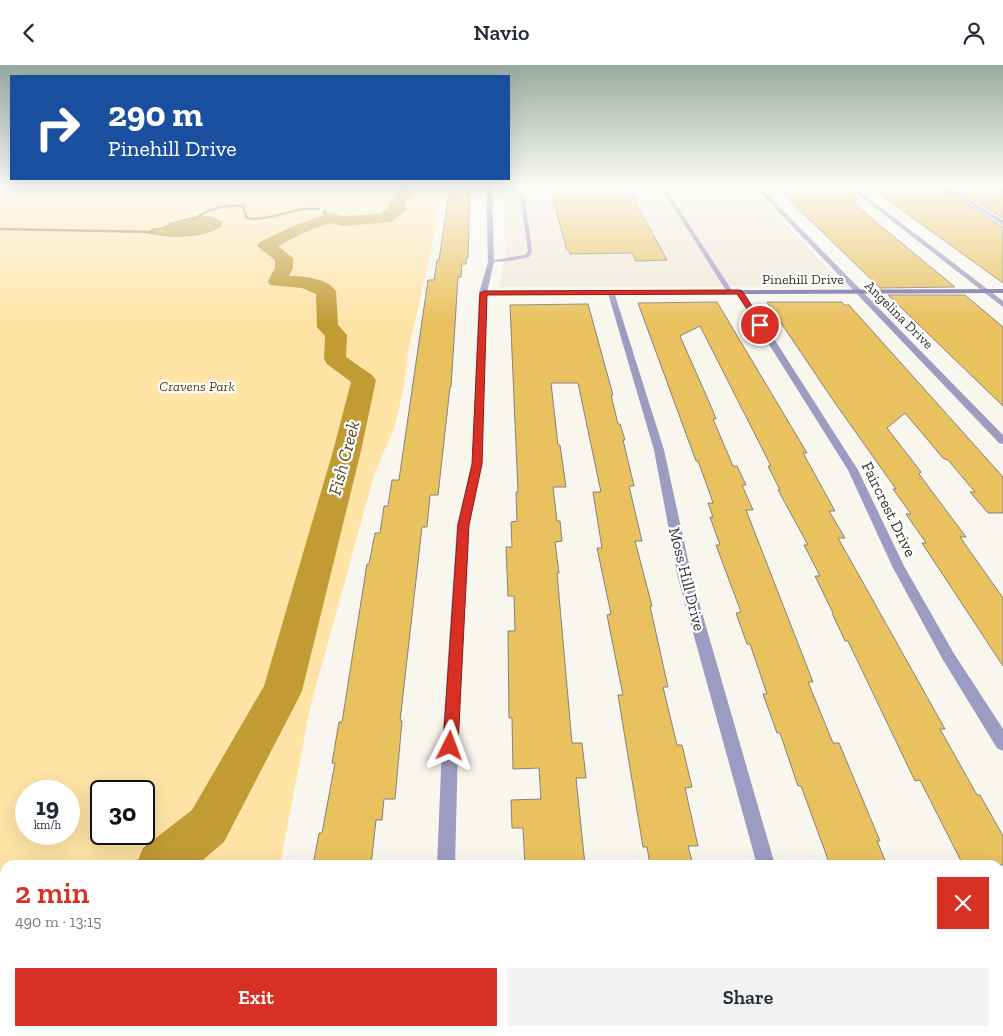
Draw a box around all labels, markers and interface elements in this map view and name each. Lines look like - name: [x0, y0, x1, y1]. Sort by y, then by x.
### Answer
- icon: back: [15, 19, 43, 47]
- text: Navio: [474, 19, 529, 46]
- icon: person: [960, 19, 988, 47]
- text: 290 m: [108, 93, 203, 135]
- icon: right: [25, 95, 90, 160]
- text: Pinehill Drive: [108, 135, 237, 162]
- street label: Pinehill Drive: [762, 271, 844, 288]
- street label: Angelina Drive: [861, 277, 937, 353]
- pin: [739, 304, 781, 346]
- icon: arrive: [746, 311, 774, 339]
- park label: Cravens Park: [159, 378, 235, 395]
- water label: Fish Creek: [324, 418, 364, 498]
- street label: Faircrest Drive: [858, 458, 920, 560]
- street label: Moss Hill Drive: [665, 525, 709, 633]
- position arrow: [423, 719, 475, 771]
- speed limit sign: 30: [90, 780, 155, 845]
- text: 19: [36, 791, 59, 821]
- text: km/h: [34, 818, 61, 832]
- text: 2 min: [15, 875, 89, 911]
- button: close: [937, 877, 989, 929]
- text: 490 m · 13:15: [15, 912, 101, 931]
- button: Exit: [15, 968, 497, 1026]
- button: Share: [507, 968, 989, 1026]

